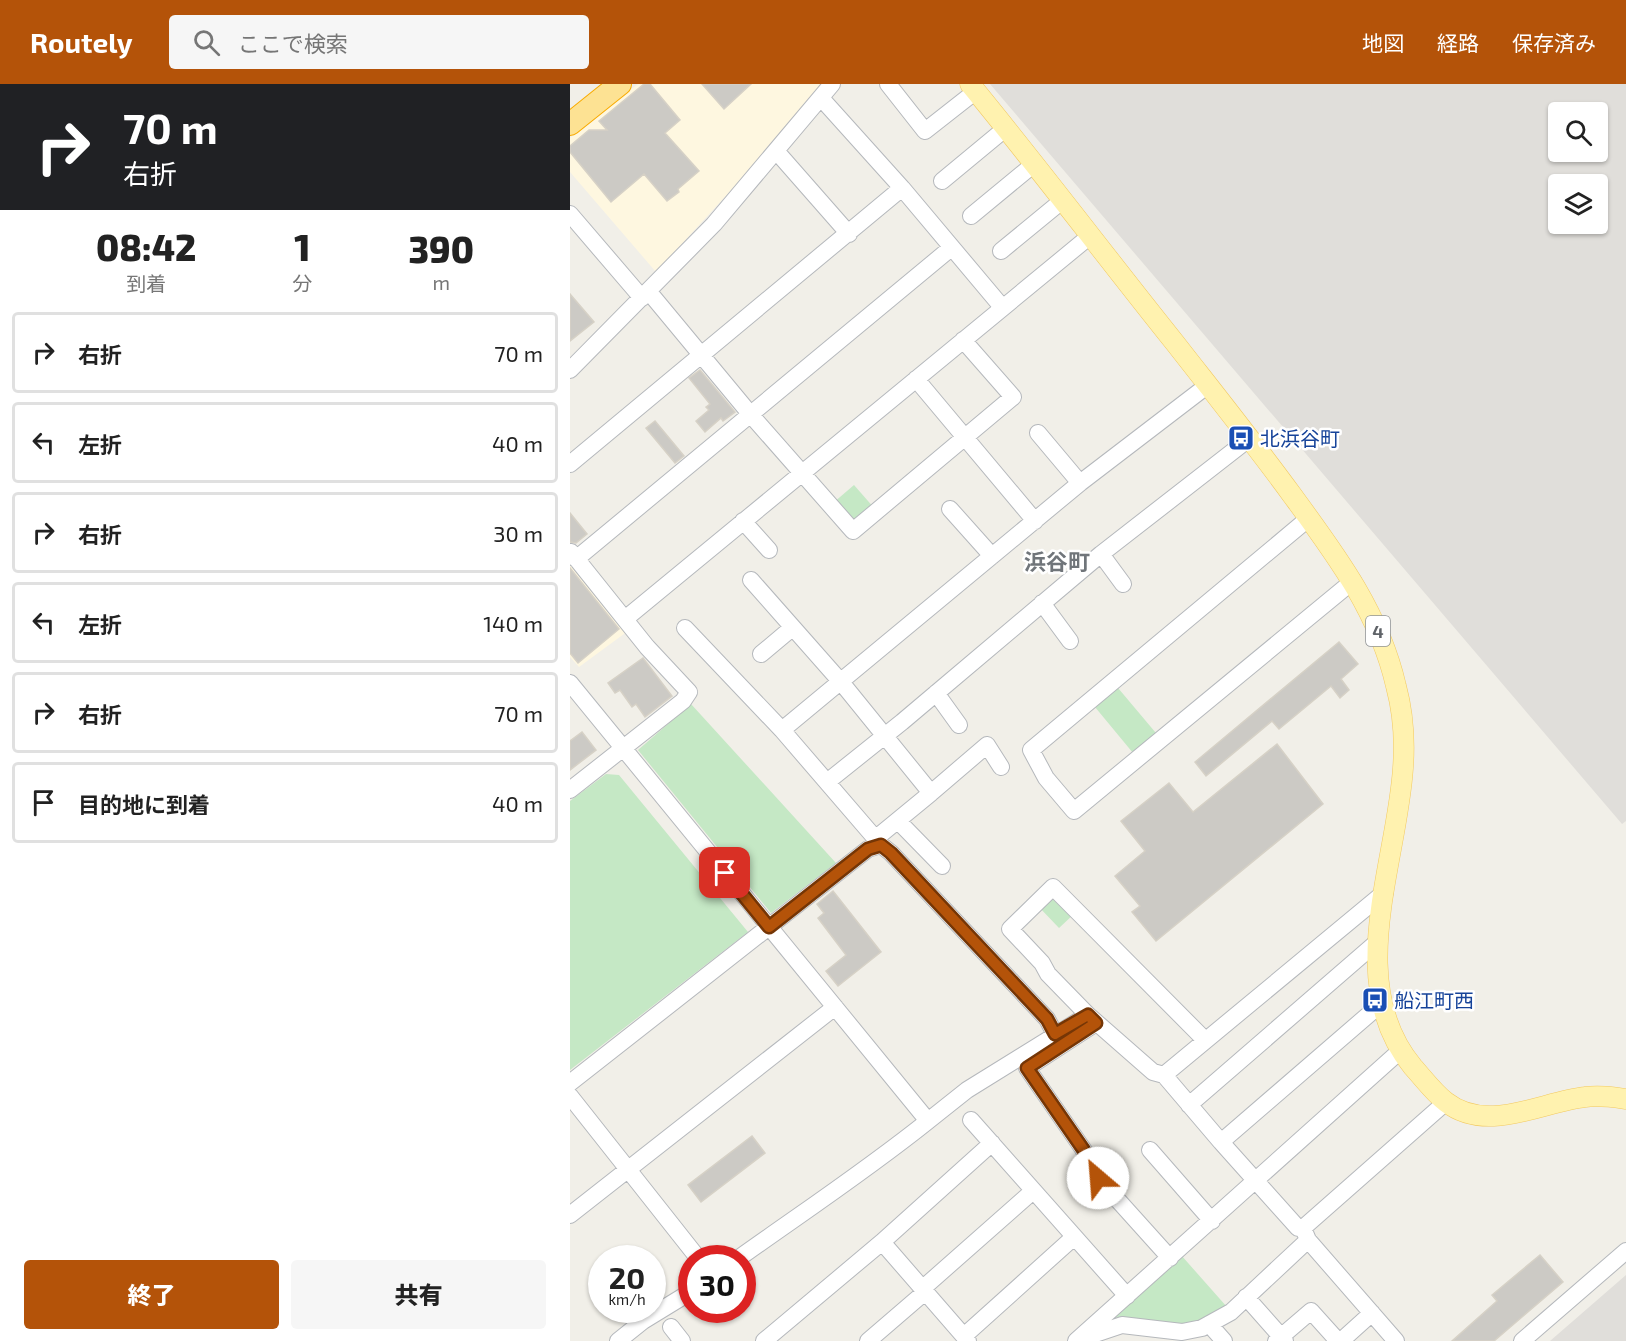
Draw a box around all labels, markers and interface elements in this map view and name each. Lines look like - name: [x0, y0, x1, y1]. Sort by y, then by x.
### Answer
- search box: [169, 15, 589, 69]
- text: Routely: [30, 25, 133, 59]
- icon: search: [190, 26, 223, 59]
- text: ここで検索: [238, 30, 348, 56]
- text: 地図: [1362, 30, 1404, 55]
- text: 経路: [1437, 30, 1479, 55]
- text: 保存済み: [1512, 30, 1596, 55]
- text: 70 m: [123, 102, 218, 152]
- map controls: [1548, 102, 1608, 234]
- button: search: [1548, 102, 1608, 162]
- icon: right: [24, 108, 102, 186]
- text: 右折: [123, 157, 177, 189]
- button: layers: [1548, 174, 1608, 234]
- text: 08:42: [96, 225, 196, 268]
- text: 1: [294, 225, 311, 268]
- text: 390: [408, 227, 474, 270]
- text: m: [432, 270, 450, 294]
- text: 到着: [126, 271, 166, 295]
- text: 分: [292, 271, 312, 295]
- icon: right: [27, 336, 60, 369]
- text: 70 m: [494, 340, 543, 366]
- text: 右折: [78, 341, 122, 367]
- bus stop icon: 北浜谷町: [1226, 423, 1256, 453]
- icon: left: [27, 426, 60, 459]
- place label: 北浜谷町: [1260, 426, 1340, 450]
- text: 40 m: [492, 430, 543, 456]
- text: 左折: [78, 431, 122, 457]
- icon: right: [27, 516, 60, 549]
- text: 30 m: [493, 520, 543, 546]
- text: 右折: [78, 521, 122, 547]
- district label: 浜谷町: [1024, 548, 1090, 574]
- icon: left: [27, 606, 60, 639]
- text: 140 m: [483, 610, 543, 636]
- text: 左折: [78, 611, 122, 637]
- road number: 4: [1366, 616, 1390, 646]
- icon: right: [27, 696, 60, 729]
- text: 70 m: [494, 700, 543, 726]
- text: 右折: [78, 701, 122, 727]
- icon: arrive: [27, 786, 60, 819]
- text: 40 m: [492, 790, 543, 816]
- text: 目的地に到着: [78, 791, 210, 817]
- pin: [699, 847, 750, 898]
- icon: arrive: [708, 856, 741, 889]
- bus stop icon: 船江町西: [1360, 985, 1390, 1015]
- place label: 船江町西: [1394, 988, 1474, 1012]
- position arrow: [1066, 1146, 1130, 1210]
- speed limit sign: 30: [678, 1245, 756, 1323]
- text: 20: [609, 1259, 645, 1295]
- button: 終了: [24, 1260, 279, 1329]
- button: 共有: [291, 1260, 546, 1329]
- text: km/h: [608, 1290, 646, 1308]

